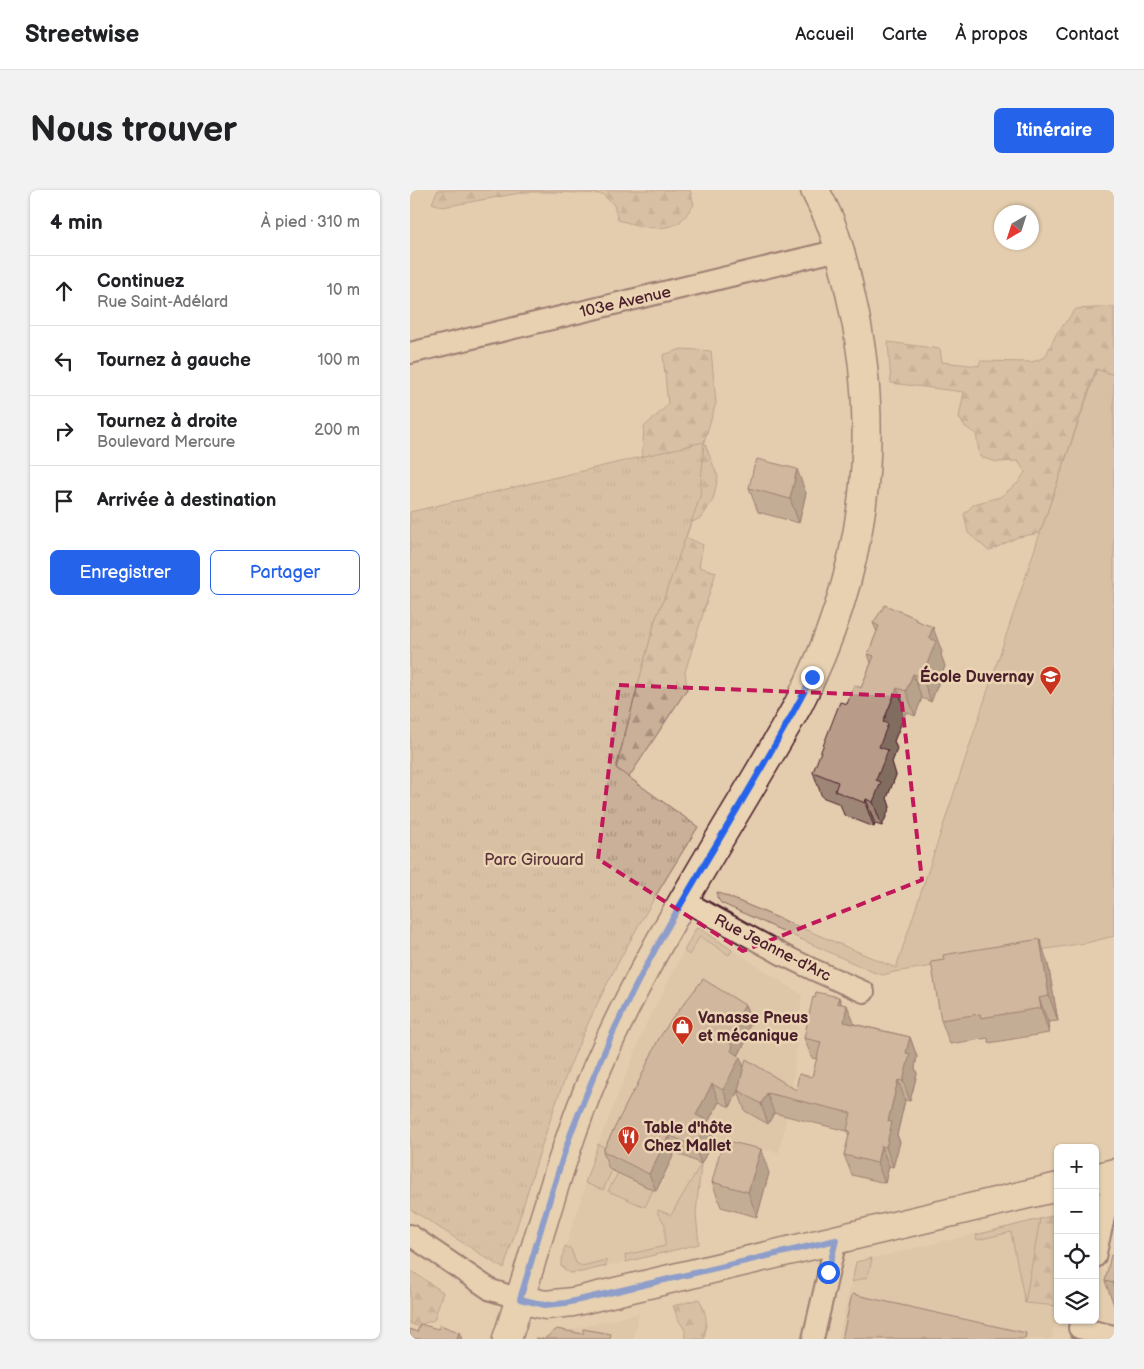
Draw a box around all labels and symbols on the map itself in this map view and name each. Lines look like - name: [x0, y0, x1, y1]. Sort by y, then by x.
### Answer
- north arrow: [994, 205, 1039, 250]
- street label: 103e Avenue: [578, 283, 673, 322]
- school or university icon: École Duvernay: [1038, 664, 1062, 695]
- place label: École Duvernay: [920, 665, 1035, 687]
- route end: [801, 666, 824, 689]
- park label: Parc Girouard: [484, 851, 584, 870]
- street label: Rue Jeanne-d'Arc: [711, 911, 834, 986]
- place label: Vanasse Pneus et mécanique: [698, 1009, 808, 1046]
- shop icon: Vanasse Pneus et mécanique: [670, 1014, 694, 1045]
- place label: Table d'hôte Chez Mallet: [644, 1119, 732, 1156]
- restaurant icon: Table d'hôte Chez Mallet: [616, 1124, 640, 1155]
- route start: [817, 1261, 840, 1284]

